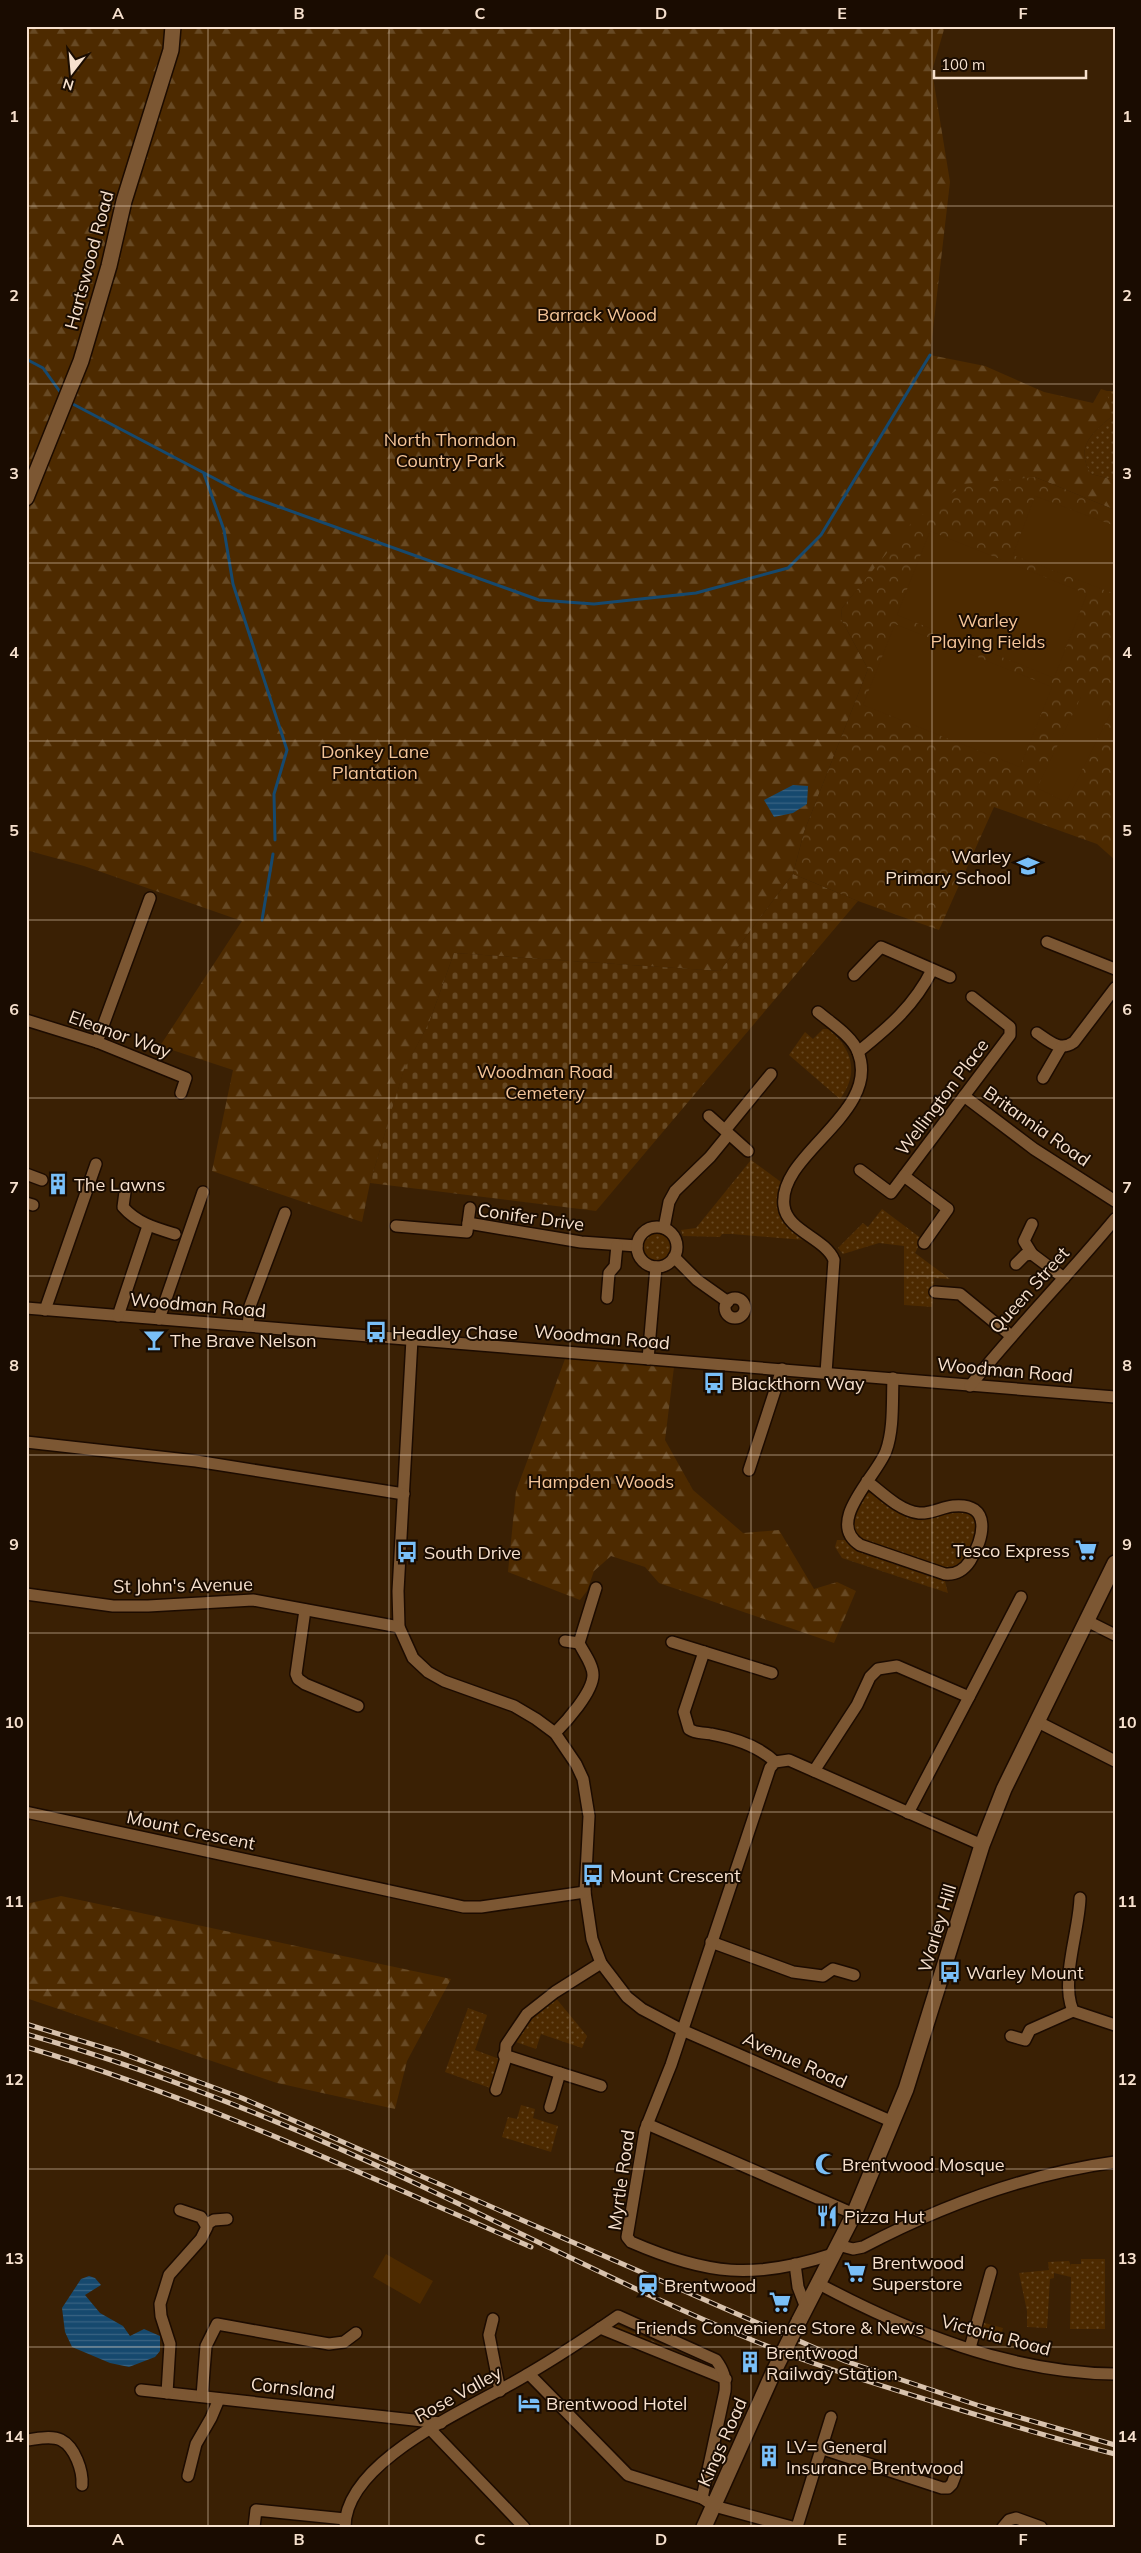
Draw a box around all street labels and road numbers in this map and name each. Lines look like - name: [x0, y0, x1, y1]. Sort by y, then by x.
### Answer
- street label: Hartswood Road: [59, 188, 119, 332]
- street label: Eleanor Way: [66, 1005, 175, 1063]
- street label: Wellington Place: [891, 1034, 993, 1160]
- street label: Britannia Road: [979, 1081, 1095, 1171]
- street label: Conifer Drive: [476, 1198, 586, 1236]
- street label: Queen Street: [984, 1242, 1074, 1338]
- street label: Woodman Road: [129, 1288, 267, 1322]
- street label: Woodman Road: [533, 1320, 671, 1354]
- street label: Woodman Road: [936, 1353, 1074, 1387]
- street label: St John's Avenue: [113, 1572, 253, 1598]
- street label: Mount Crescent: [125, 1805, 257, 1855]
- street label: Warley Hill: [913, 1881, 961, 1975]
- street label: Avenue Road: [739, 2027, 851, 2093]
- street label: Myrtle Road: [603, 2128, 639, 2232]
- street label: Victoria Road: [939, 2309, 1053, 2361]
- street label: Rose Valley: [410, 2360, 506, 2427]
- street label: Cornsland: [250, 2372, 336, 2404]
- street label: Kings Road: [692, 2394, 752, 2490]

